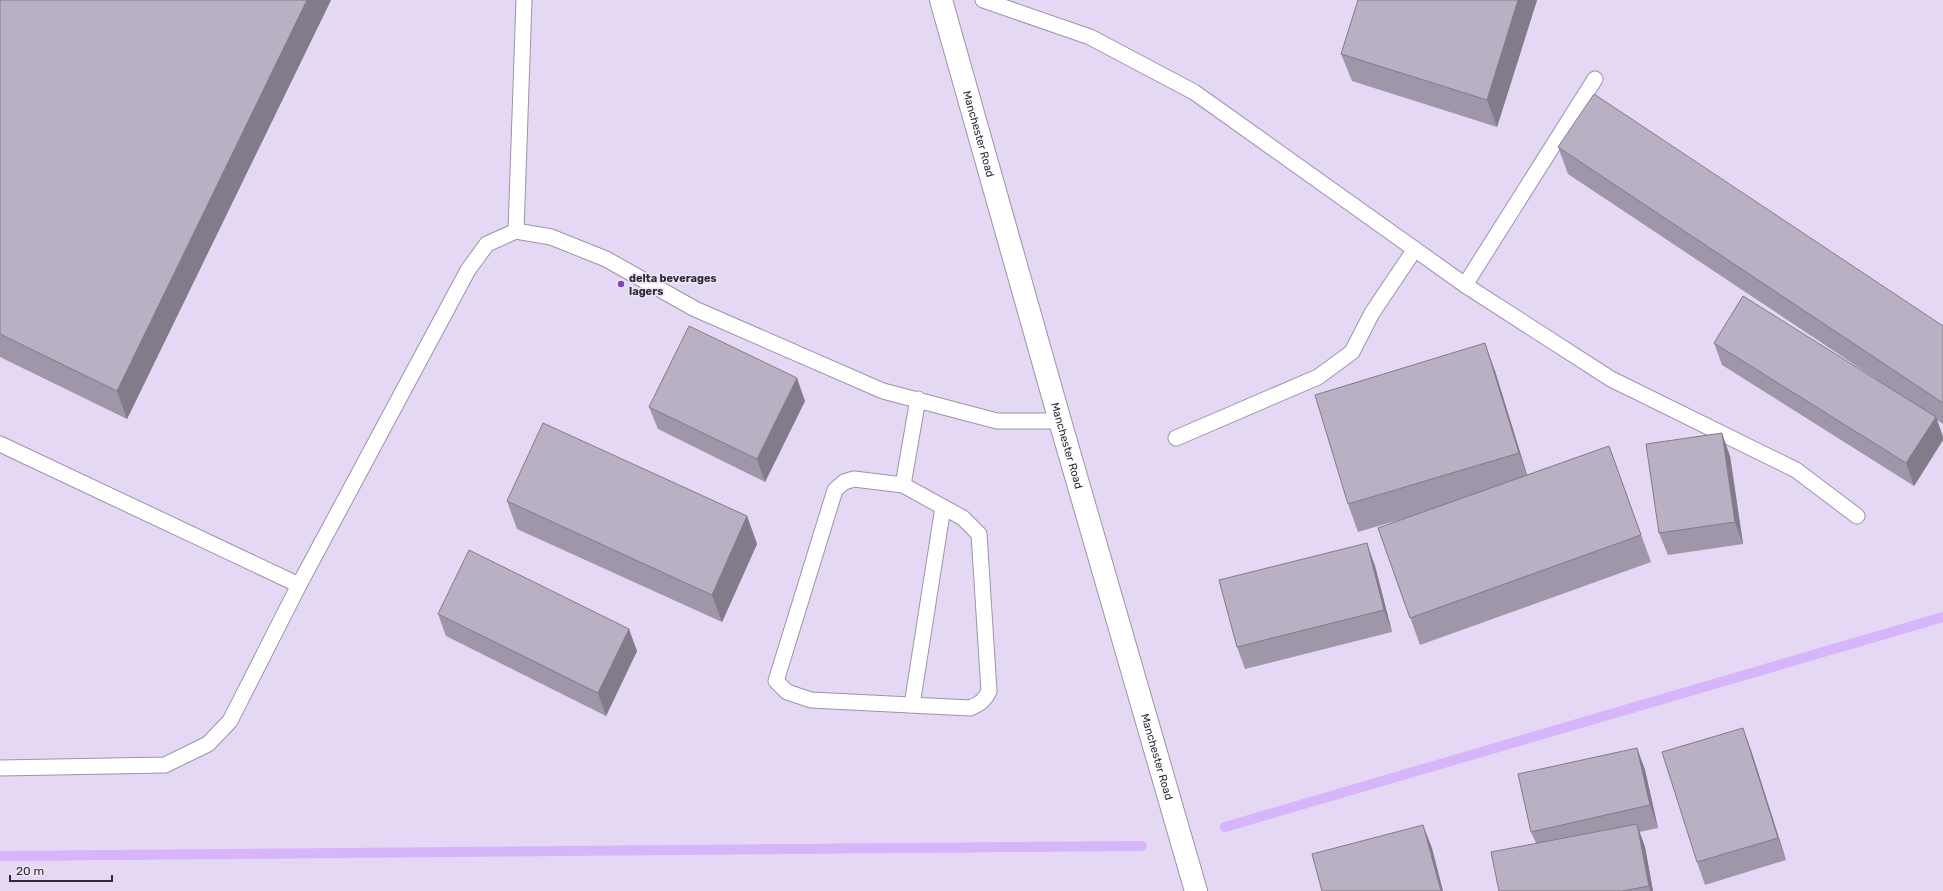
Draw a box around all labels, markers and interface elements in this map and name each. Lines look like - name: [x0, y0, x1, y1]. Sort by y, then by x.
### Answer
- street label: Manchester Road: [960, 89, 997, 178]
- place label: delta beverages lagers: [629, 272, 717, 298]
- marker: delta beverages lagers: [616, 279, 626, 289]
- street label: Manchester Road: [1049, 401, 1086, 490]
- street label: Manchester Road: [1138, 712, 1176, 801]
- scale bar: [10, 857, 112, 883]
- text: 20 m: [16, 864, 44, 878]

